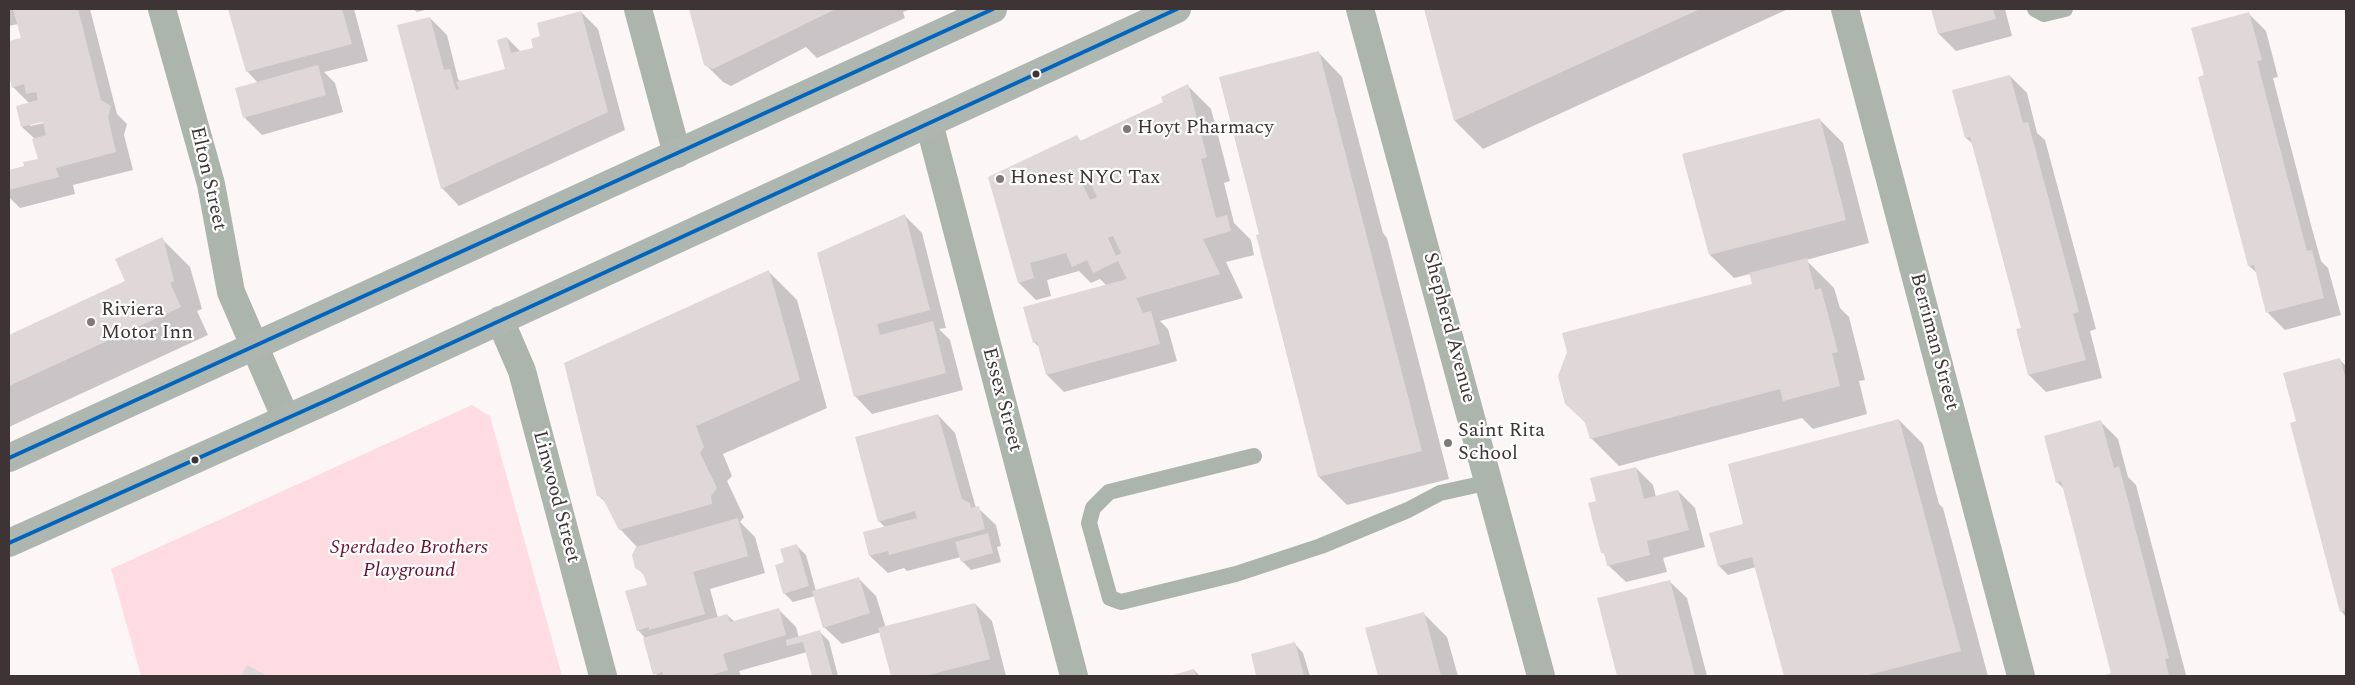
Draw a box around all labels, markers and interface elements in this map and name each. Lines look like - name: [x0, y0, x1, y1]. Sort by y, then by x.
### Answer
- unlabelled marker: [1031, 69, 1041, 79]
- place label: Hoyt Pharmacy: [1137, 117, 1274, 141]
- marker: Hoyt Pharmacy: [1121, 123, 1133, 135]
- street label: Elton Street: [183, 125, 231, 233]
- place label: Honest NYC Tax: [1010, 167, 1160, 191]
- marker: Honest NYC Tax: [994, 173, 1006, 185]
- street label: Shepherd Avenue: [1416, 250, 1480, 406]
- street label: Berriman Street: [1903, 271, 1963, 413]
- place label: Riviera Motor Inn: [101, 299, 193, 346]
- marker: Riviera Motor Inn: [85, 316, 97, 328]
- street label: Essex Street: [976, 345, 1026, 455]
- place label: Saint Rita School: [1458, 420, 1545, 467]
- street label: Linwood Street: [526, 428, 584, 566]
- marker: Saint Rita School: [1442, 437, 1454, 449]
- unlabelled marker: [190, 455, 200, 465]
- park label: Sperdadeo Brothers Playground: [330, 537, 488, 584]

